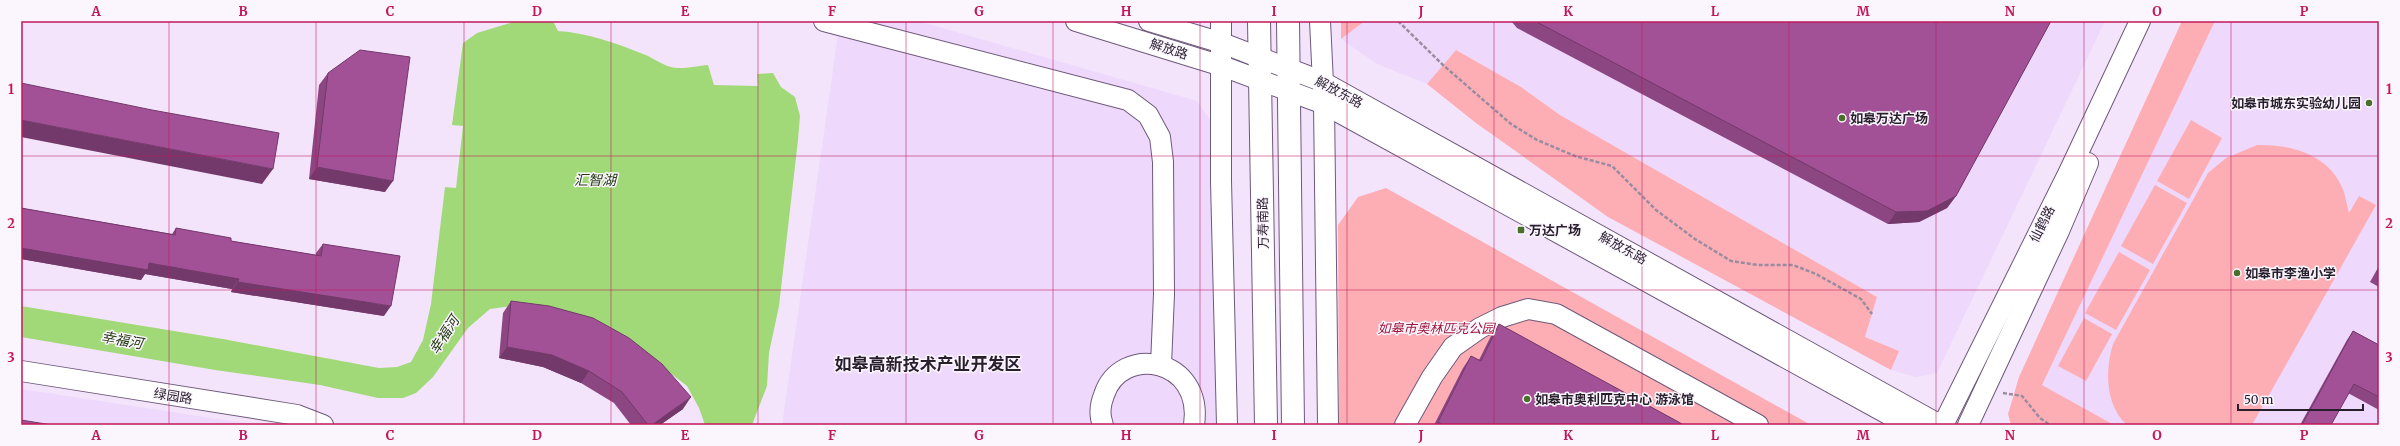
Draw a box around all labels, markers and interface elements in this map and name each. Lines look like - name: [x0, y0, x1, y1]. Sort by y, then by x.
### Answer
- text: A: [90, 3, 101, 20]
- text: B: [238, 3, 248, 20]
- text: C: [386, 3, 395, 20]
- text: D: [532, 3, 542, 20]
- text: E: [681, 3, 690, 20]
- text: F: [828, 3, 836, 20]
- text: G: [974, 3, 984, 20]
- text: H: [1121, 3, 1132, 20]
- text: I: [1271, 3, 1277, 20]
- text: J: [1417, 3, 1424, 20]
- text: K: [1563, 3, 1573, 20]
- text: L: [1711, 3, 1720, 20]
- text: M: [1856, 3, 1870, 20]
- text: N: [2005, 3, 2016, 20]
- text: O: [2152, 3, 2162, 20]
- text: P: [2300, 3, 2309, 20]
- street label: 解放路: [1148, 35, 1190, 63]
- street label: 解放东路: [1312, 72, 1366, 112]
- text: 1: [8, 81, 14, 98]
- text: 1: [2386, 81, 2392, 98]
- place label: 如皋市城东实验幼儿园: [2231, 95, 2361, 112]
- marker: 如皋市城东实验幼儿园: [2364, 98, 2374, 108]
- place label: 如皋万达广场: [1850, 110, 1928, 127]
- marker: 如皋万达广场: [1837, 113, 1847, 123]
- water label: 汇智湖: [574, 171, 618, 189]
- street label: 万寿南路: [1254, 197, 1272, 249]
- street label: 仙鹤路: [2026, 203, 2058, 245]
- text: 2: [7, 215, 15, 232]
- text: 2: [2385, 215, 2393, 232]
- place label: 万达广场: [1529, 222, 1581, 239]
- marker: 万达广场: [1516, 225, 1526, 235]
- street label: 解放东路: [1596, 228, 1650, 268]
- place label: 如皋市李渔小学: [2245, 265, 2336, 282]
- marker: 如皋市李渔小学: [2232, 268, 2242, 278]
- water label: 幸福河: [425, 310, 465, 358]
- park label: 如皋市奥林匹克公园: [1377, 320, 1496, 337]
- water label: 幸福河: [100, 327, 147, 353]
- text: 3: [7, 349, 15, 366]
- text: 3: [2385, 349, 2393, 366]
- district label: 如皋高新技术产业开发区: [835, 353, 1022, 375]
- street label: 绿园路: [152, 385, 194, 407]
- scale bar: [2238, 386, 2363, 412]
- place label: 如皋市奥利匹克中心 游泳馆: [1535, 391, 1694, 408]
- text: 50 m: [2244, 392, 2273, 407]
- marker: 如皋市奥利匹克中心 游泳馆: [1522, 394, 1532, 404]
- text: A: [90, 427, 101, 444]
- text: B: [238, 427, 248, 444]
- text: C: [386, 427, 395, 444]
- text: D: [532, 427, 542, 444]
- text: E: [681, 427, 690, 444]
- text: F: [828, 427, 836, 444]
- text: G: [974, 427, 984, 444]
- text: H: [1121, 427, 1132, 444]
- text: I: [1271, 427, 1277, 444]
- text: J: [1417, 427, 1424, 444]
- text: K: [1563, 427, 1573, 444]
- text: L: [1711, 427, 1720, 444]
- text: M: [1856, 427, 1870, 444]
- text: N: [2005, 427, 2016, 444]
- text: O: [2152, 427, 2162, 444]
- text: P: [2300, 427, 2309, 444]

